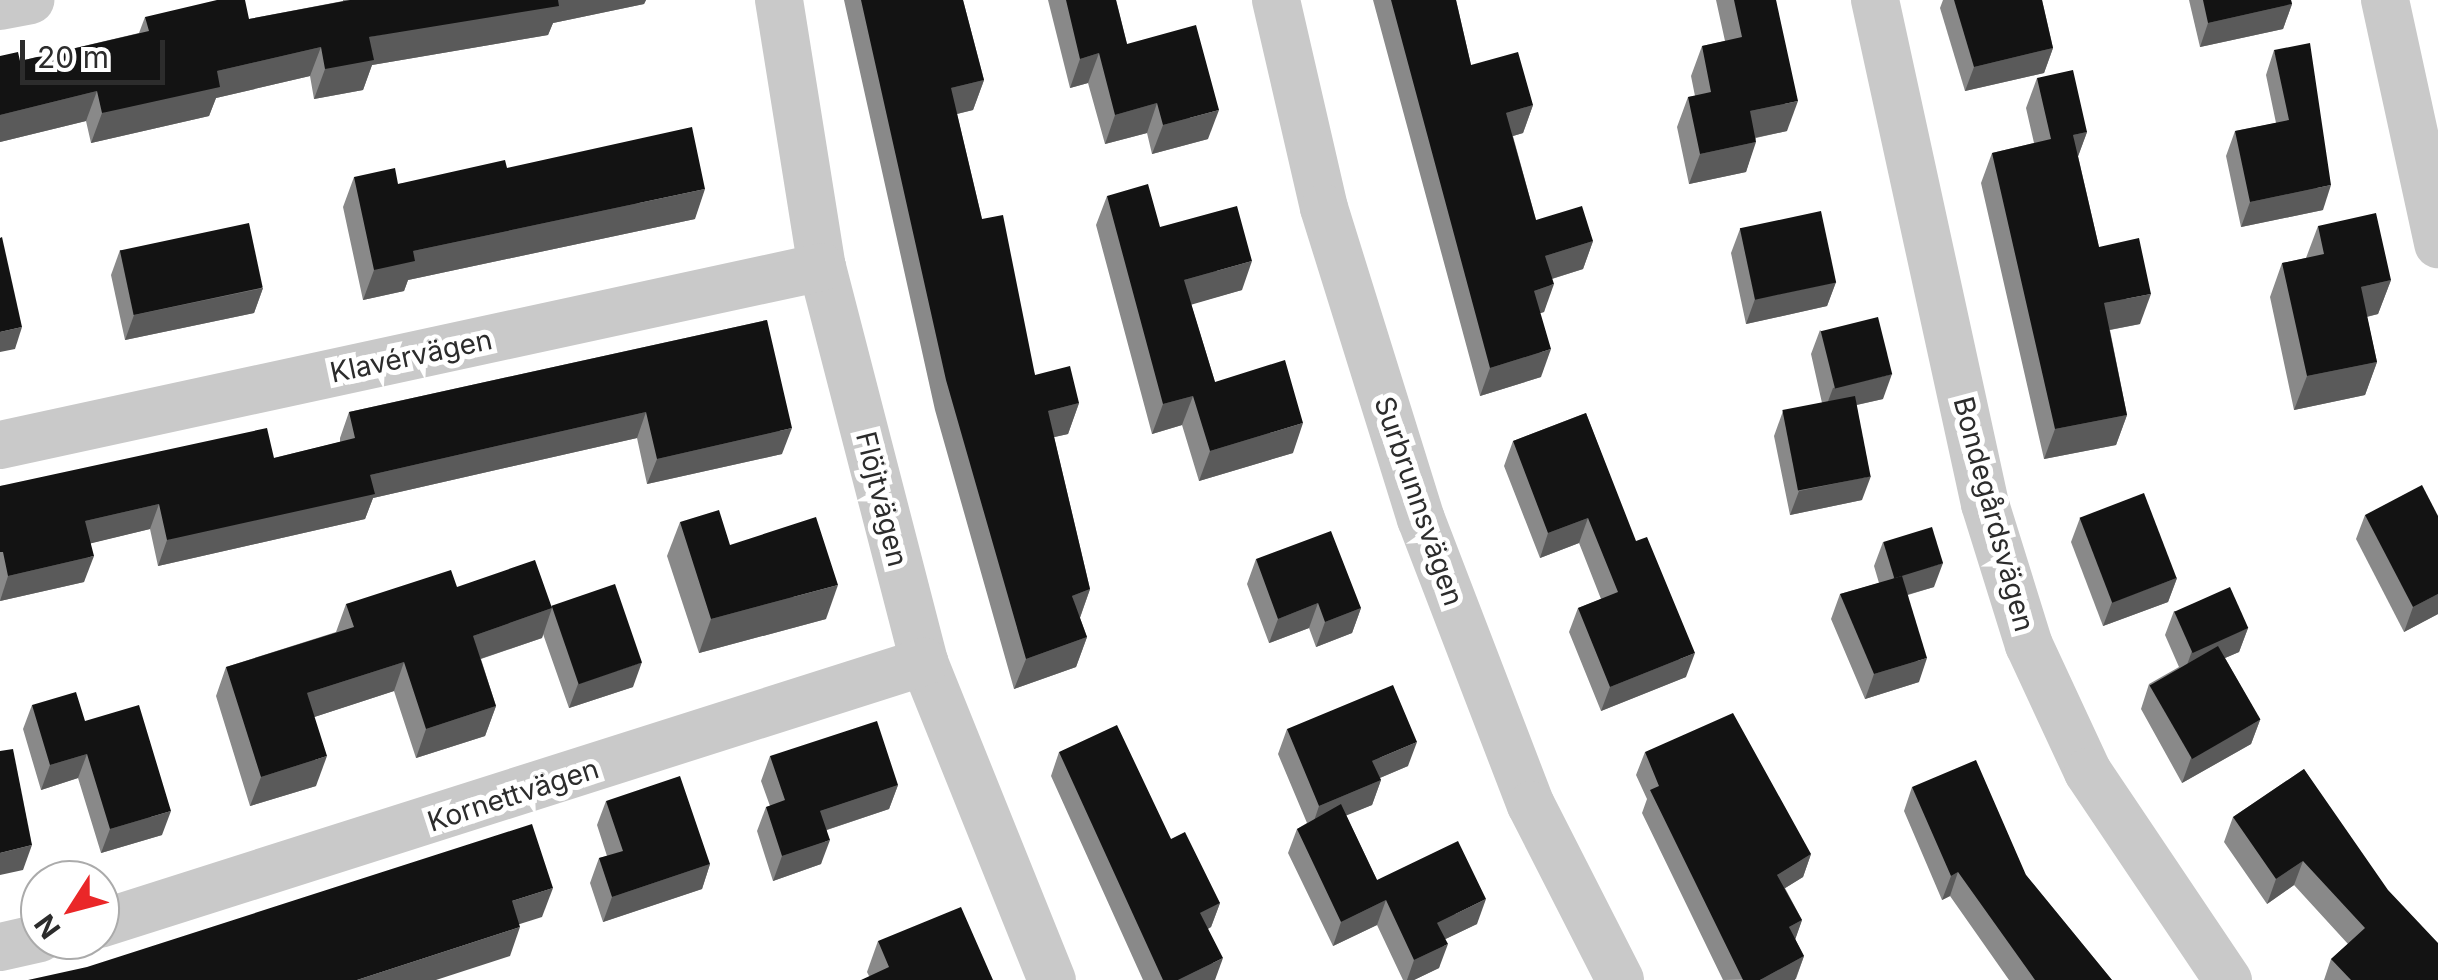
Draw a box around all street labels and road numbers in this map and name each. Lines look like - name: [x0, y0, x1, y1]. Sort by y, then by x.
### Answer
- street label: Klavérvägen: [327, 322, 495, 390]
- street label: Surbrunnsvägen: [1367, 392, 1471, 610]
- street label: Bondegårdsvägen: [1947, 393, 2041, 635]
- street label: Flöjtvägen: [849, 428, 915, 570]
- street label: Kornettvägen: [423, 752, 603, 838]

